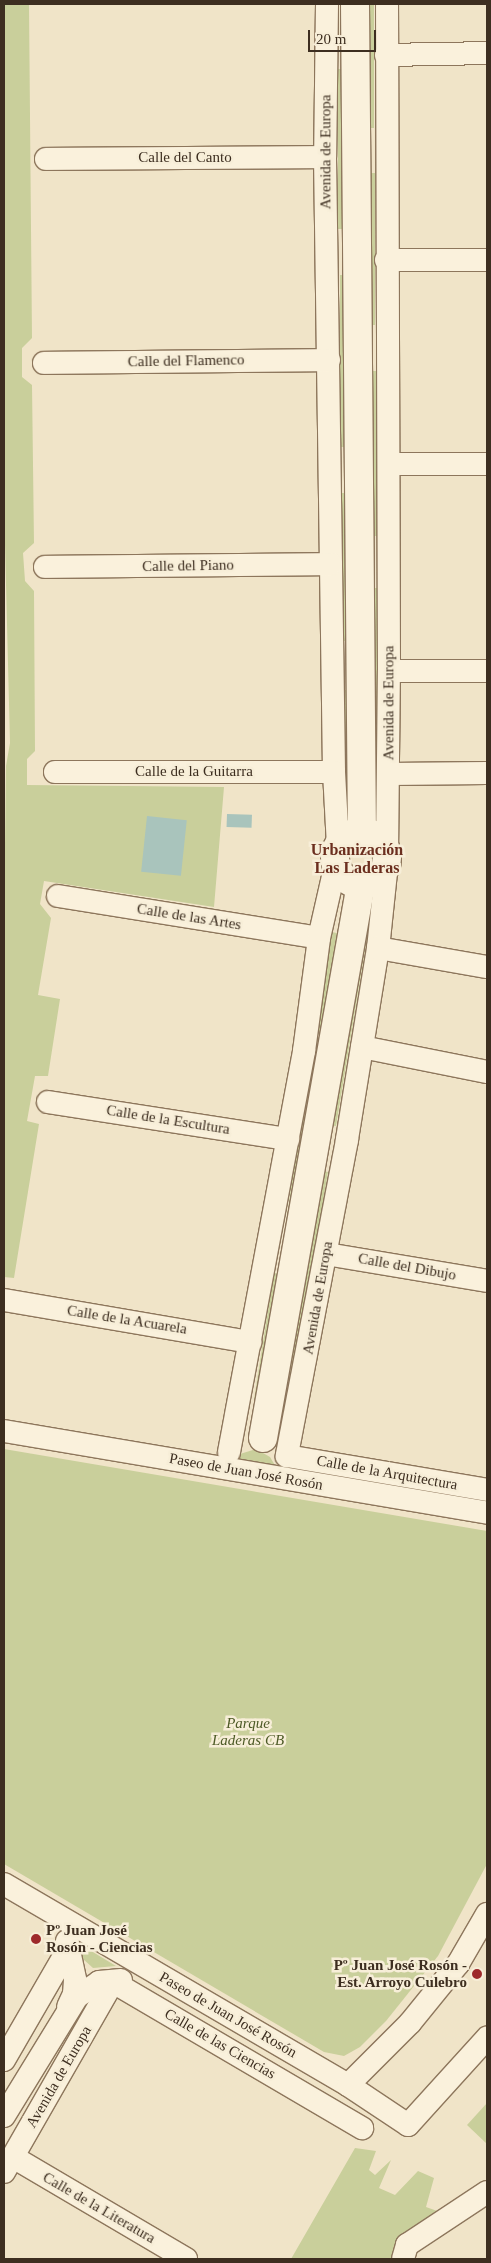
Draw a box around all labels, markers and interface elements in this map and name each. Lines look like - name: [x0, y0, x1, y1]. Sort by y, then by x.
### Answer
- scale bar: [311, 20, 378, 52]
- text: 20 m: [316, 31, 346, 47]
- street label: Avenida de Europa: [317, 95, 335, 209]
- street label: Calle del Canto: [138, 149, 232, 167]
- street label: Calle del Flamenco: [128, 351, 244, 371]
- street label: Calle del Piano: [142, 556, 234, 576]
- street label: Avenida de Europa: [380, 646, 398, 760]
- street label: Calle de la Guitarra: [135, 763, 253, 781]
- district label: Urbanización Las Laderas: [311, 840, 403, 878]
- street label: Calle de las Artes: [135, 900, 243, 934]
- street label: Calle de la Escultura: [105, 1101, 231, 1139]
- street label: Avenida de Europa: [299, 1240, 337, 1356]
- street label: Calle del Dibujo: [357, 1250, 457, 1284]
- street label: Calle de la Acuarela: [65, 1302, 189, 1338]
- street label: Paseo de Juan José Rosón: [168, 1450, 324, 1494]
- street label: Calle de la Arquitectura: [315, 1452, 459, 1494]
- park label: Parque Laderas CB: [212, 1714, 284, 1749]
- place label: Pº Juan José Rosón - Ciencias: [46, 1921, 153, 1956]
- marker: Pº Juan José Rosón - Ciencias: [30, 1933, 42, 1945]
- place label: Pº Juan José Rosón - Est. Arroyo Culebro: [334, 1956, 467, 1991]
- street label: Paseo de Juan José Rosón: [156, 1968, 300, 2062]
- marker: Pº Juan José Rosón - Est. Arroyo Culebro: [471, 1968, 483, 1980]
- street label: Calle de las Ciencias: [161, 2005, 279, 2083]
- street label: Avenida de Europa: [23, 2023, 95, 2131]
- street label: Calle de la Literatura: [40, 2168, 158, 2248]

